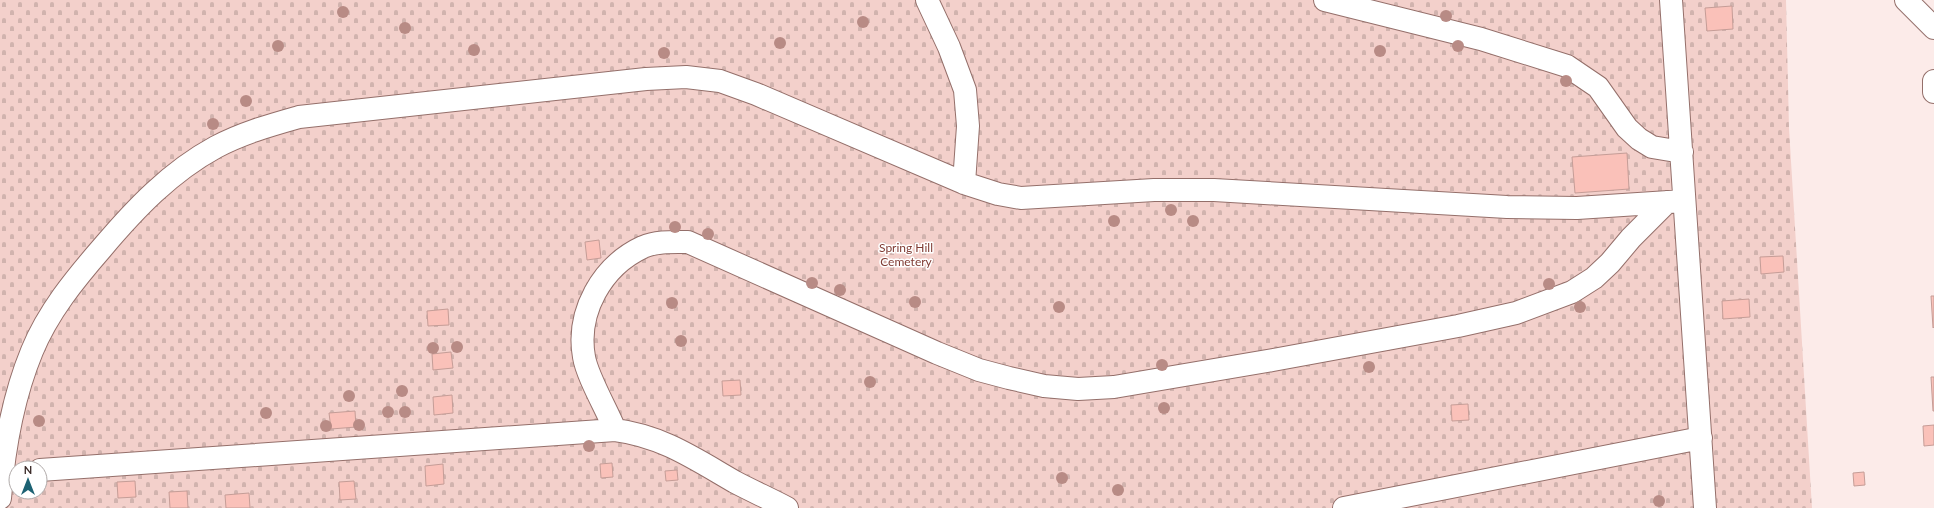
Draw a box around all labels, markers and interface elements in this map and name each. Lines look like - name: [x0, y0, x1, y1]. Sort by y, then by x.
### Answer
- park label: Spring Hill Cemetery: [879, 240, 933, 269]
- north arrow: [8, 460, 48, 500]
- text: N: [24, 463, 32, 476]

